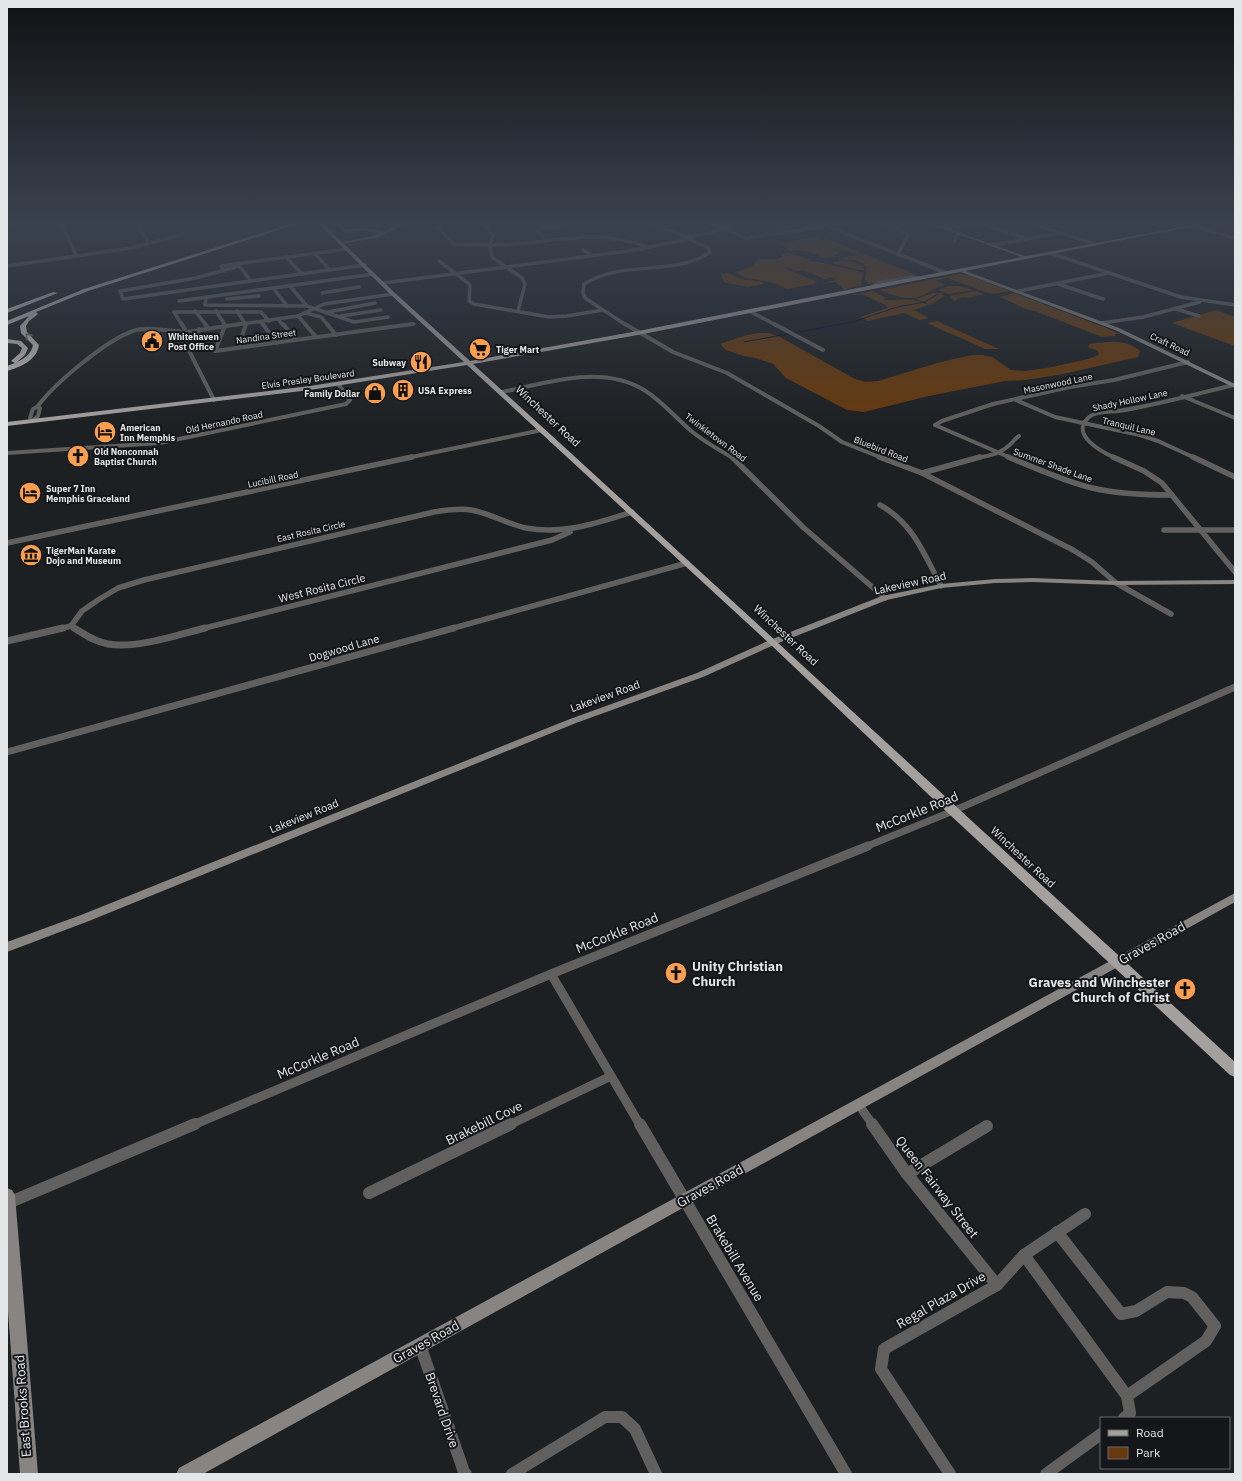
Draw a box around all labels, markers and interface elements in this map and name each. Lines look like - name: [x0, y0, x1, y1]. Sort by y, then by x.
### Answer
- street label: Nandina Street: [235, 326, 297, 346]
- public building icon: Whitehaven Post Office: [139, 328, 165, 354]
- street label: Craft Road: [1148, 330, 1192, 358]
- place label: Whitehaven Post Office: [168, 331, 219, 352]
- one-way arrow: [25, 333, 32, 341]
- supermarket icon: Tiger Mart: [467, 336, 493, 362]
- place label: Tiger Mart: [496, 344, 540, 355]
- restaurant icon: Subway: [408, 349, 434, 375]
- place label: Subway: [372, 357, 406, 368]
- street label: Elvis Presley Boulevard: [261, 367, 355, 391]
- street label: Masonwood Lane: [1022, 370, 1094, 396]
- building icon: USA Express: [390, 377, 416, 403]
- shop icon: Family Dollar: [362, 380, 388, 406]
- street label: Winchester Road: [513, 382, 583, 450]
- place label: USA Express: [418, 385, 472, 396]
- street label: Shady Hollow Lane: [1091, 387, 1169, 413]
- place label: Family Dollar: [304, 388, 360, 399]
- street label: Old Hernando Road: [184, 408, 264, 436]
- street label: Twinkletown Road: [683, 410, 749, 464]
- street label: Tranquil Lane: [1101, 415, 1157, 437]
- hotel icon: American Inn Memphis: [92, 419, 118, 445]
- place label: American Inn Memphis: [120, 422, 176, 443]
- street label: Bluebird Road: [852, 434, 910, 464]
- church icon: Old Nonconnah Baptist Church: [65, 443, 91, 469]
- place label: Old Nonconnah Baptist Church: [94, 446, 159, 467]
- street label: Summer Shade Lane: [1012, 446, 1094, 484]
- street label: Lucibill Road: [247, 468, 299, 490]
- hotel icon: Super 7 Inn Memphis Graceland: [17, 480, 43, 506]
- place label: Super 7 Inn Memphis Graceland: [46, 483, 130, 504]
- street label: East Rosita Circle: [276, 518, 346, 544]
- museum icon: TigerMan Karate Dojo and Museum: [18, 542, 44, 568]
- place label: TigerMan Karate Dojo and Museum: [46, 545, 121, 566]
- street label: Lakeview Road: [873, 569, 947, 597]
- street label: West Rosita Circle: [277, 570, 367, 606]
- street label: Winchester Road: [751, 601, 821, 669]
- street label: Dogwood Lane: [307, 631, 381, 665]
- street label: Lakeview Road: [568, 677, 642, 715]
- street label: McCorkle Road: [873, 788, 961, 836]
- street label: Lakeview Road: [267, 796, 341, 836]
- street label: Winchester Road: [988, 823, 1058, 891]
- street label: McCorkle Road: [573, 909, 661, 957]
- street label: Graves Road: [1116, 918, 1188, 968]
- place label: Unity Christian Church: [692, 958, 783, 990]
- church icon: Unity Christian Church: [663, 960, 689, 986]
- place label: Graves and Winchester Church of Christ: [1029, 974, 1170, 1006]
- church icon: Graves and Winchester Church of Christ: [1172, 976, 1198, 1002]
- street label: McCorkle Road: [274, 1033, 362, 1083]
- street label: Brakebill Cove: [443, 1097, 525, 1149]
- street label: Queen Fairway Street: [892, 1132, 982, 1242]
- street label: Graves Road: [674, 1161, 746, 1211]
- street label: Brakebill Avenue: [702, 1212, 768, 1304]
- street label: Regal Plaza Drive: [893, 1268, 989, 1332]
- street label: Graves Road: [390, 1317, 462, 1367]
- street label: East Brooks Road: [11, 1354, 35, 1458]
- street label: Brevard Drive: [421, 1370, 463, 1450]
- legend: [1100, 1417, 1230, 1469]
- text: Road: [1136, 1425, 1164, 1440]
- text: Park: [1136, 1445, 1161, 1460]

